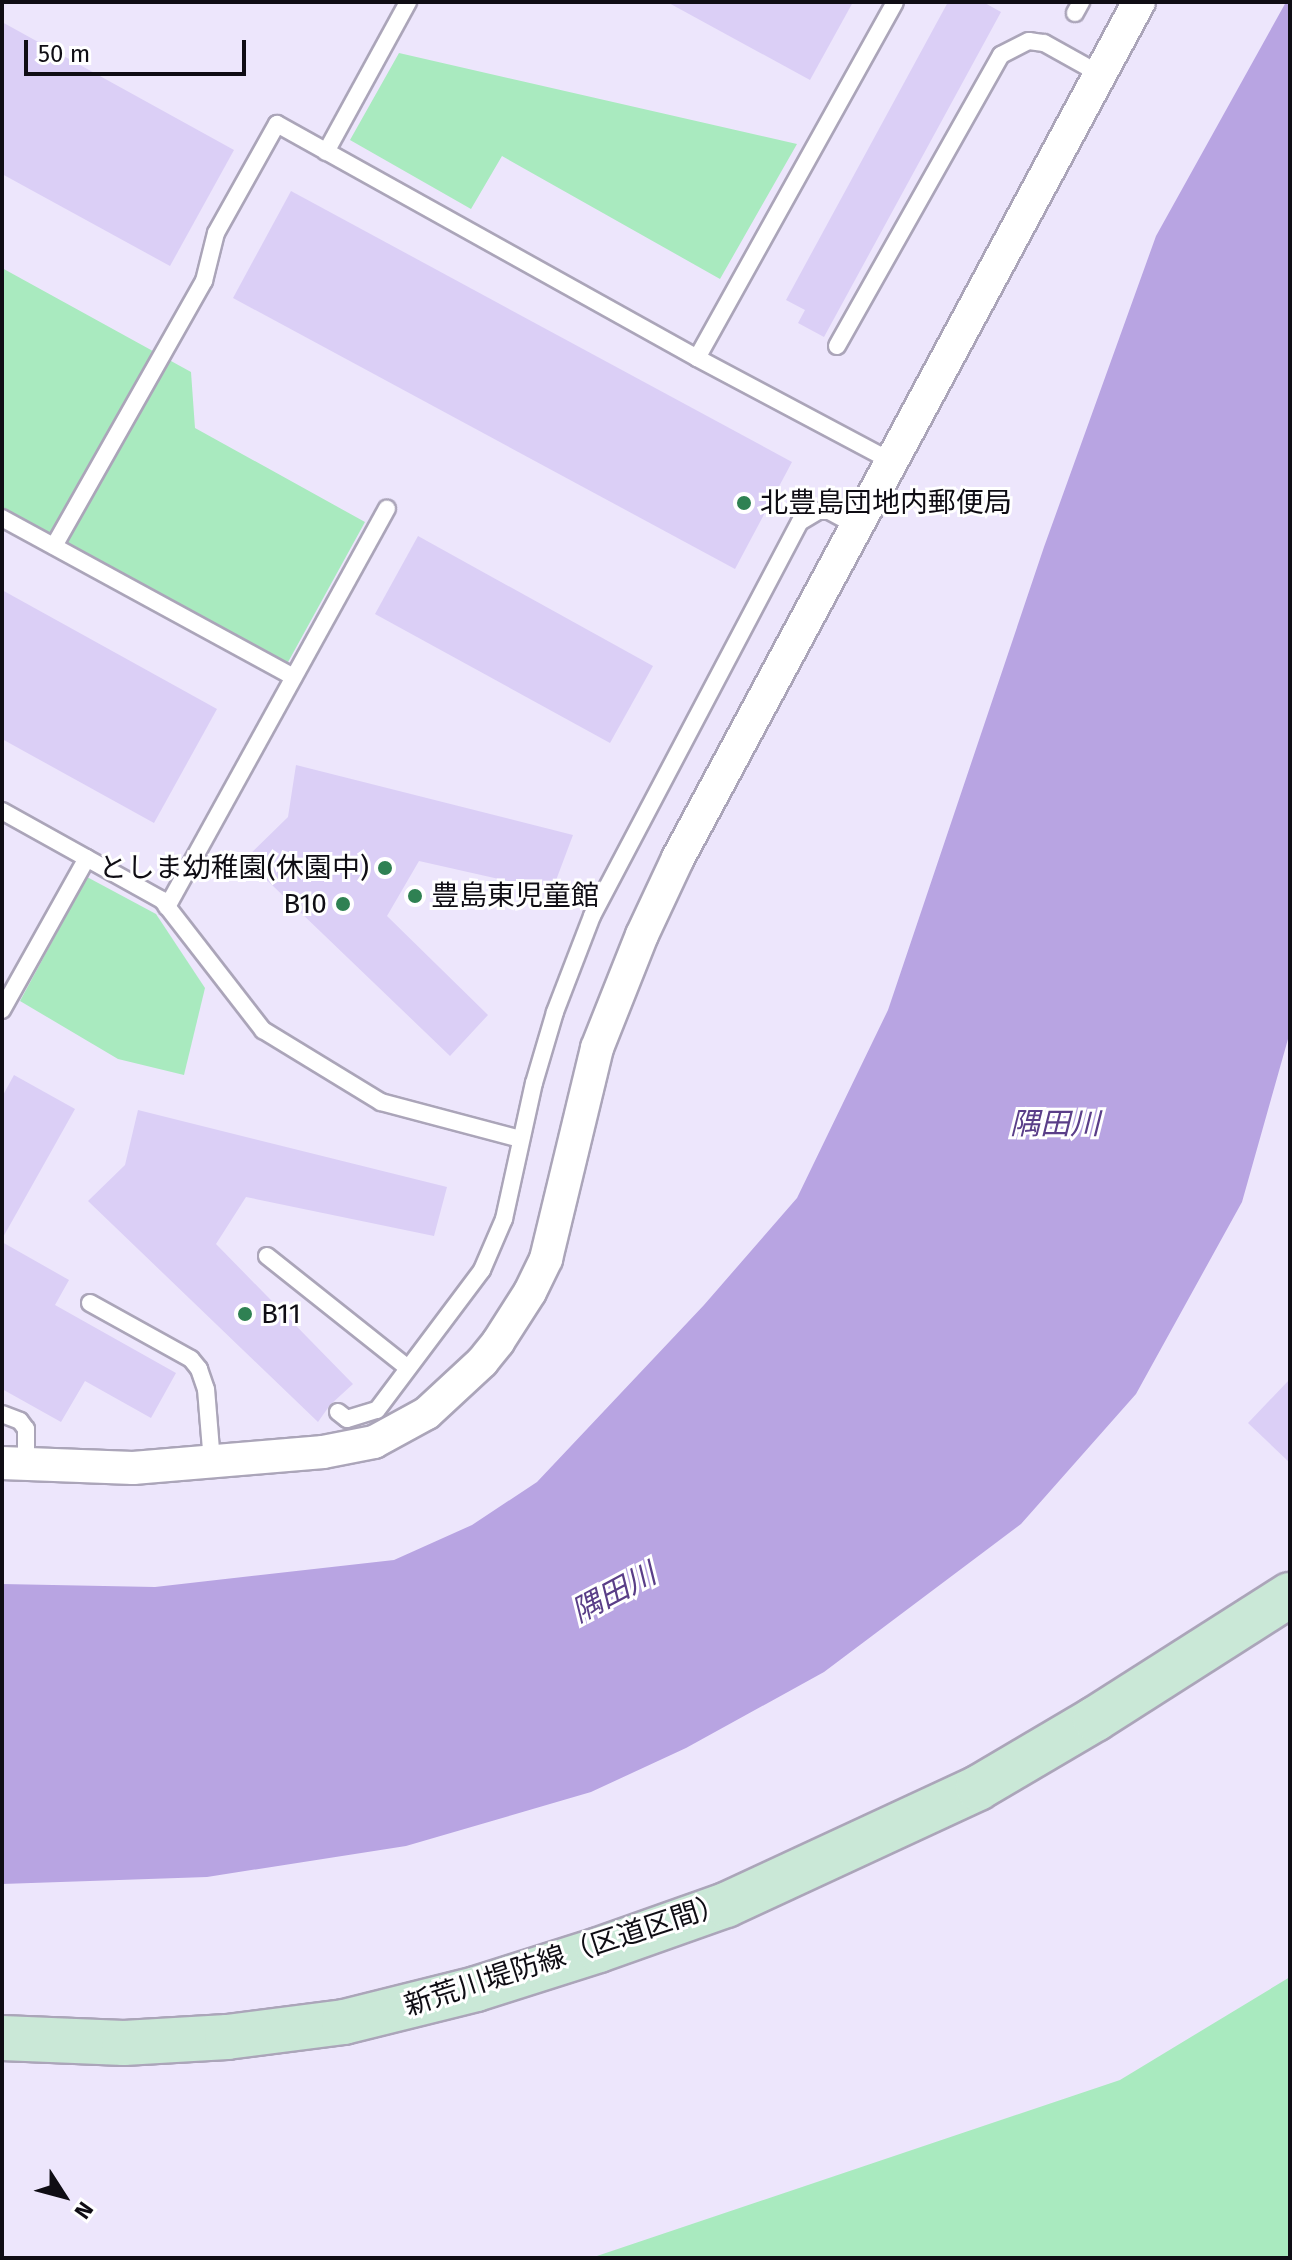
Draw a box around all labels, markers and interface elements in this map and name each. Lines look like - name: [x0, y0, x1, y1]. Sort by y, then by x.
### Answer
- scale bar: [28, 24, 250, 74]
- text: 50 m: [38, 40, 90, 68]
- place label: 北豊島団地内郵便局: [760, 486, 1012, 520]
- marker: 北豊島団地内郵便局: [735, 494, 753, 512]
- place label: としま幼稚園(休園中): [99, 851, 369, 885]
- marker: としま幼稚園(休園中): [376, 859, 394, 877]
- place label: 豊島東児童館: [431, 879, 599, 913]
- place label: B10: [283, 887, 327, 921]
- marker: 豊島東児童館: [406, 887, 424, 905]
- marker: B10: [334, 895, 352, 913]
- water label: 隅田川: [1010, 1106, 1100, 1142]
- place label: B11: [261, 1297, 301, 1331]
- marker: B11: [236, 1305, 254, 1323]
- water label: 隅田川: [566, 1556, 662, 1630]
- street label: 新荒川堤防線（区道区間）: [400, 1887, 730, 2023]
- north arrow: [24, 2156, 104, 2236]
- text: N: [69, 2197, 99, 2224]

